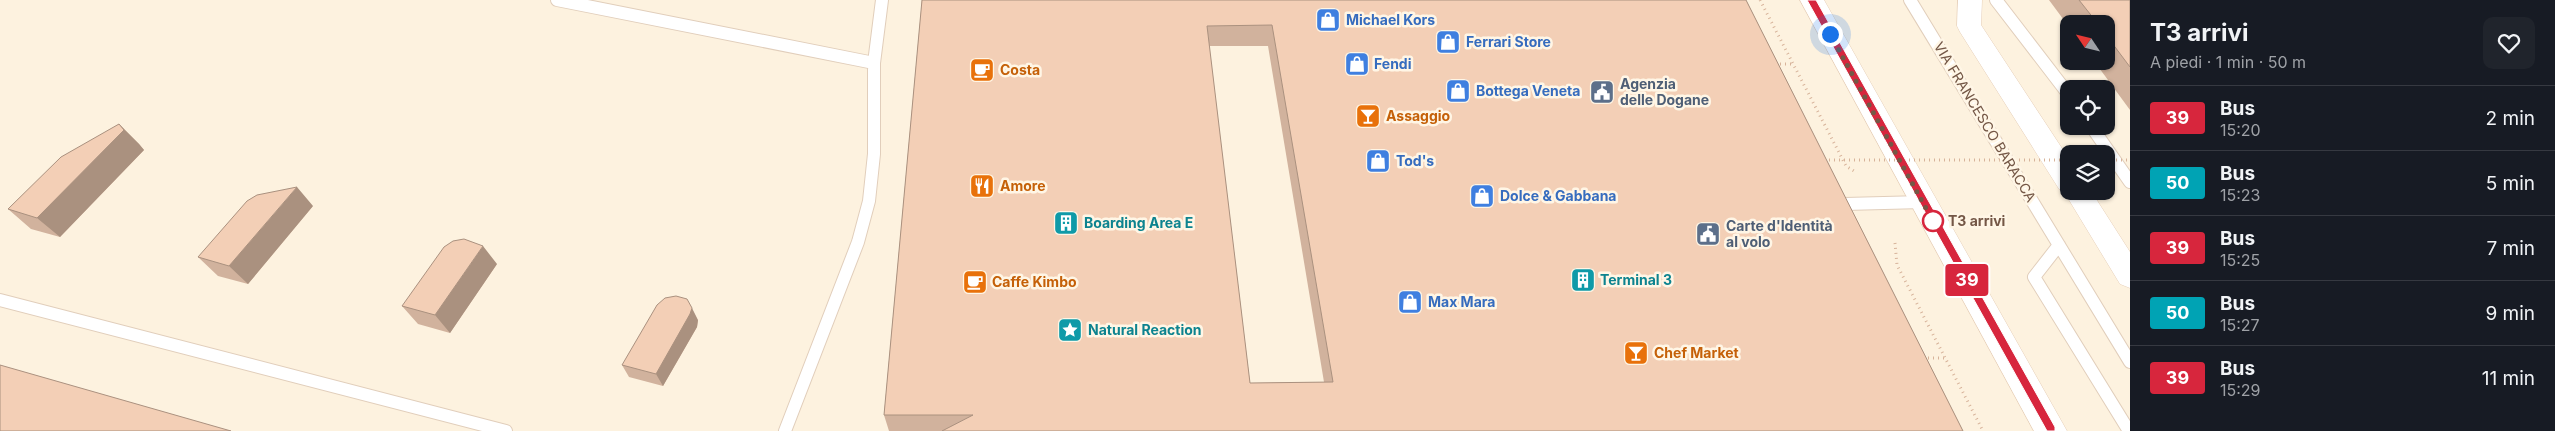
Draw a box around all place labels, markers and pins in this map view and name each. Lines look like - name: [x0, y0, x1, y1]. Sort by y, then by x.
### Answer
- shop icon: Michael Kors: [1315, 7, 1341, 33]
- place label: Michael Kors: [1346, 11, 1435, 28]
- shop icon: Ferrari Store: [1435, 29, 1461, 55]
- place label: Ferrari Store: [1466, 33, 1551, 50]
- shop icon: Fendi: [1344, 51, 1370, 77]
- place label: Fendi: [1374, 55, 1412, 72]
- cafe icon: Costa: [969, 57, 995, 83]
- place label: Costa: [1000, 61, 1040, 78]
- place label: Agenzia delle Dogane: [1620, 75, 1709, 108]
- shop icon: Bottega Veneta: [1445, 78, 1471, 104]
- public building icon: Agenzia delle Dogane: [1589, 79, 1615, 105]
- place label: Bottega Veneta: [1476, 82, 1580, 99]
- bar icon: Assaggio: [1355, 103, 1381, 129]
- place label: Assaggio: [1386, 107, 1451, 124]
- shop icon: Tod's: [1365, 148, 1391, 174]
- place label: Tod's: [1396, 152, 1434, 169]
- restaurant icon: Amore: [969, 173, 995, 199]
- place label: Amore: [1000, 177, 1046, 194]
- shop icon: Dolce & Gabbana: [1469, 183, 1495, 209]
- place label: Dolce & Gabbana: [1500, 187, 1617, 204]
- building icon: Boarding Area E: [1053, 210, 1079, 236]
- marker: T3 arrivi: [1922, 210, 1944, 232]
- place label: T3 arrivi: [1948, 212, 2006, 229]
- place label: Boarding Area E: [1084, 214, 1193, 231]
- place label: Carte d'Identità al volo: [1726, 217, 1833, 250]
- public building icon: Carte d'Identità al volo: [1695, 221, 1721, 247]
- building icon: Terminal 3: [1570, 267, 1596, 293]
- cafe icon: Caffe Kimbo: [962, 269, 988, 295]
- place label: Terminal 3: [1600, 271, 1672, 288]
- place label: Caffe Kimbo: [992, 273, 1077, 290]
- shop icon: Max Mara: [1397, 289, 1423, 315]
- place label: Max Mara: [1428, 293, 1495, 310]
- place icon: Natural Reaction: [1057, 317, 1083, 343]
- place label: Natural Reaction: [1088, 321, 1201, 338]
- bar icon: Chef Market: [1623, 340, 1649, 366]
- place label: Chef Market: [1654, 344, 1739, 361]

